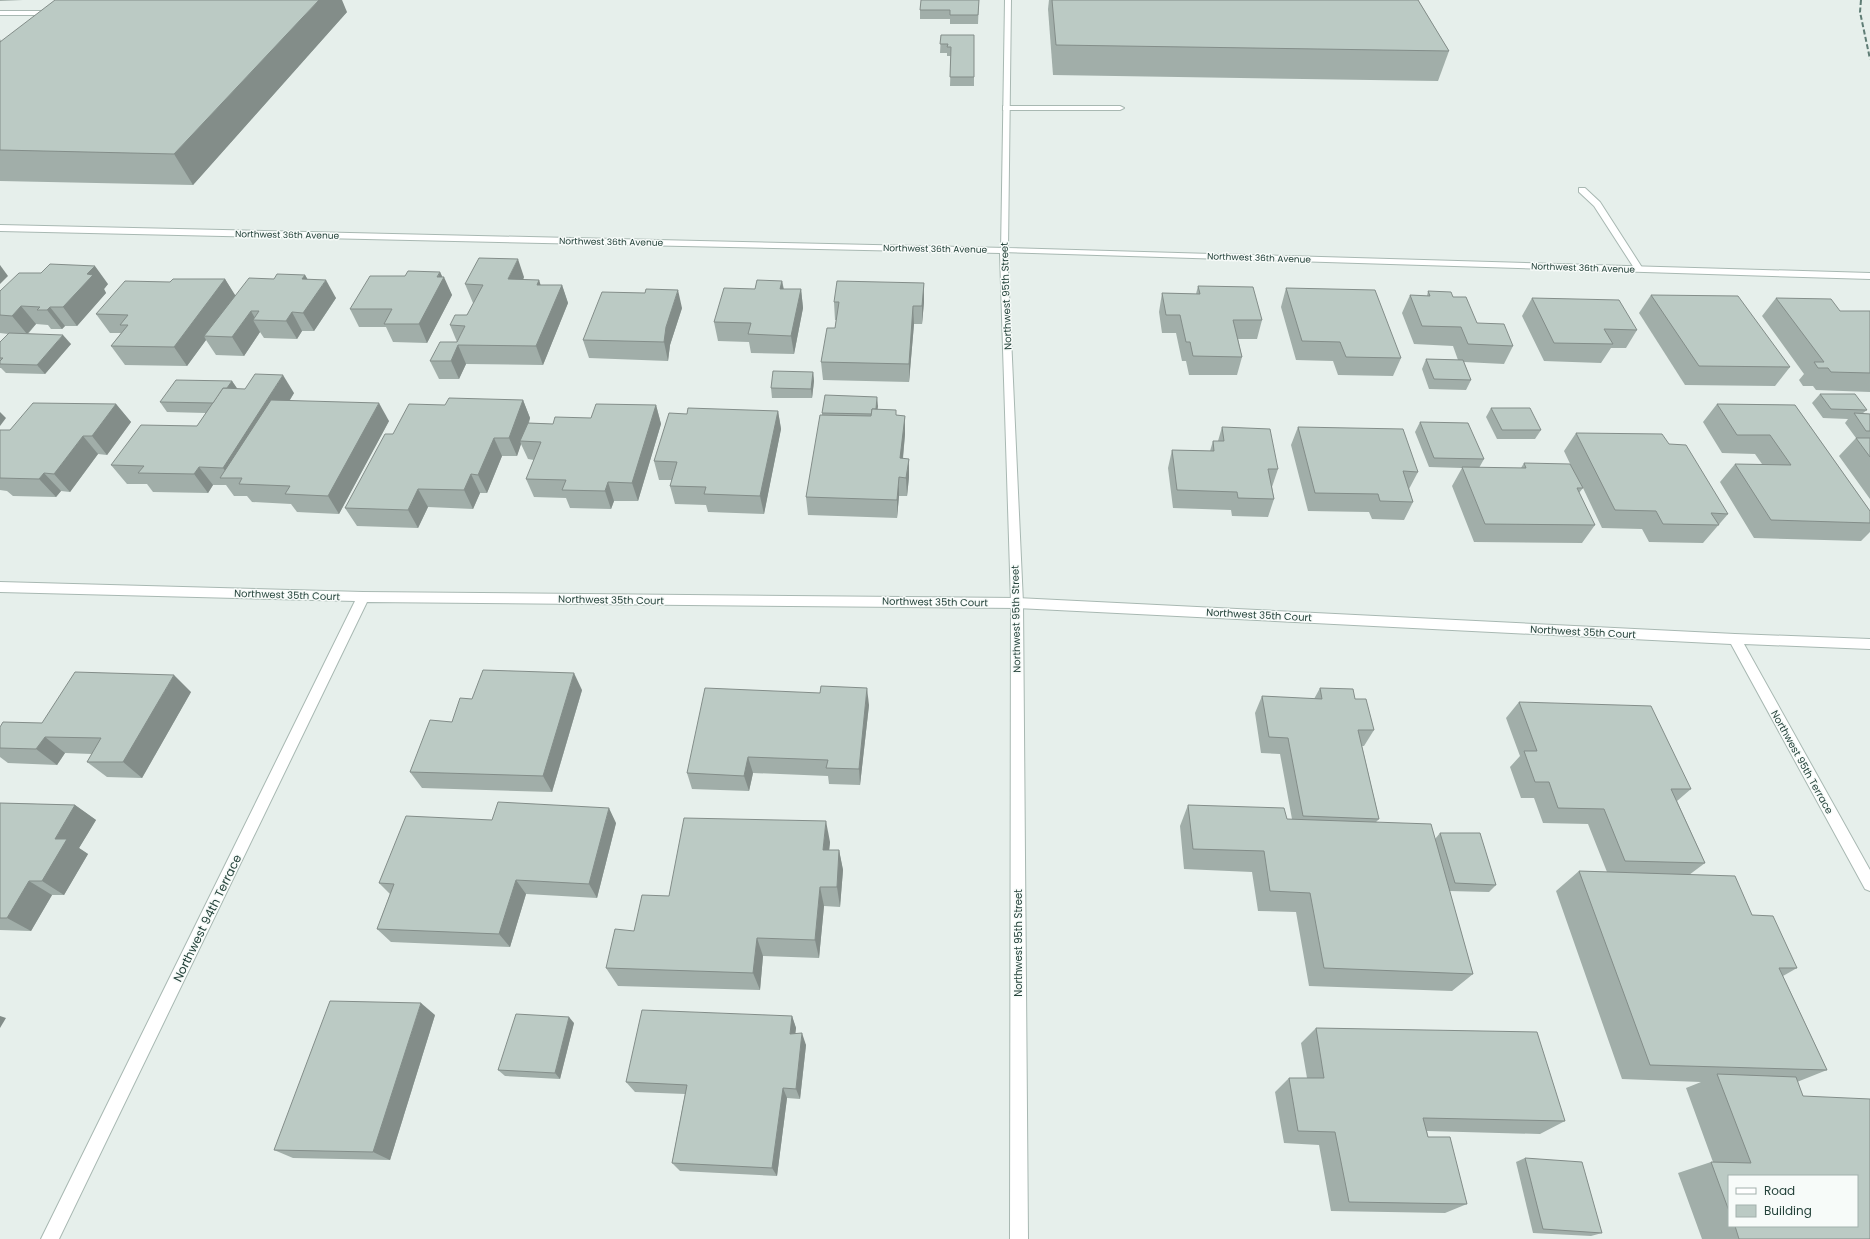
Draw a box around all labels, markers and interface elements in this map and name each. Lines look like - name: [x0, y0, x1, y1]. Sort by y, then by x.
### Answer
- street label: Northwest 36th Avenue: [235, 228, 340, 242]
- street label: Northwest 36th Avenue: [559, 235, 664, 249]
- street label: Northwest 36th Avenue: [883, 242, 988, 256]
- street label: Northwest 95th Street: [997, 242, 1015, 350]
- street label: Northwest 36th Avenue: [1207, 250, 1312, 266]
- street label: Northwest 36th Avenue: [1531, 260, 1636, 276]
- street label: Northwest 95th Street: [1008, 565, 1024, 673]
- street label: Northwest 35th Court: [234, 586, 341, 604]
- street label: Northwest 35th Court: [558, 592, 664, 608]
- street label: Northwest 35th Court: [882, 594, 988, 610]
- street label: Northwest 35th Court: [1206, 605, 1313, 625]
- street label: Northwest 35th Court: [1530, 622, 1637, 642]
- street label: Northwest 95th Terrace: [1767, 707, 1837, 817]
- street label: Northwest 94th Terrace: [169, 851, 245, 985]
- street label: Northwest 95th Street: [1011, 889, 1026, 997]
- legend: [1728, 1175, 1858, 1227]
- text: Road: [1764, 1182, 1795, 1199]
- text: Building: [1764, 1202, 1812, 1219]

